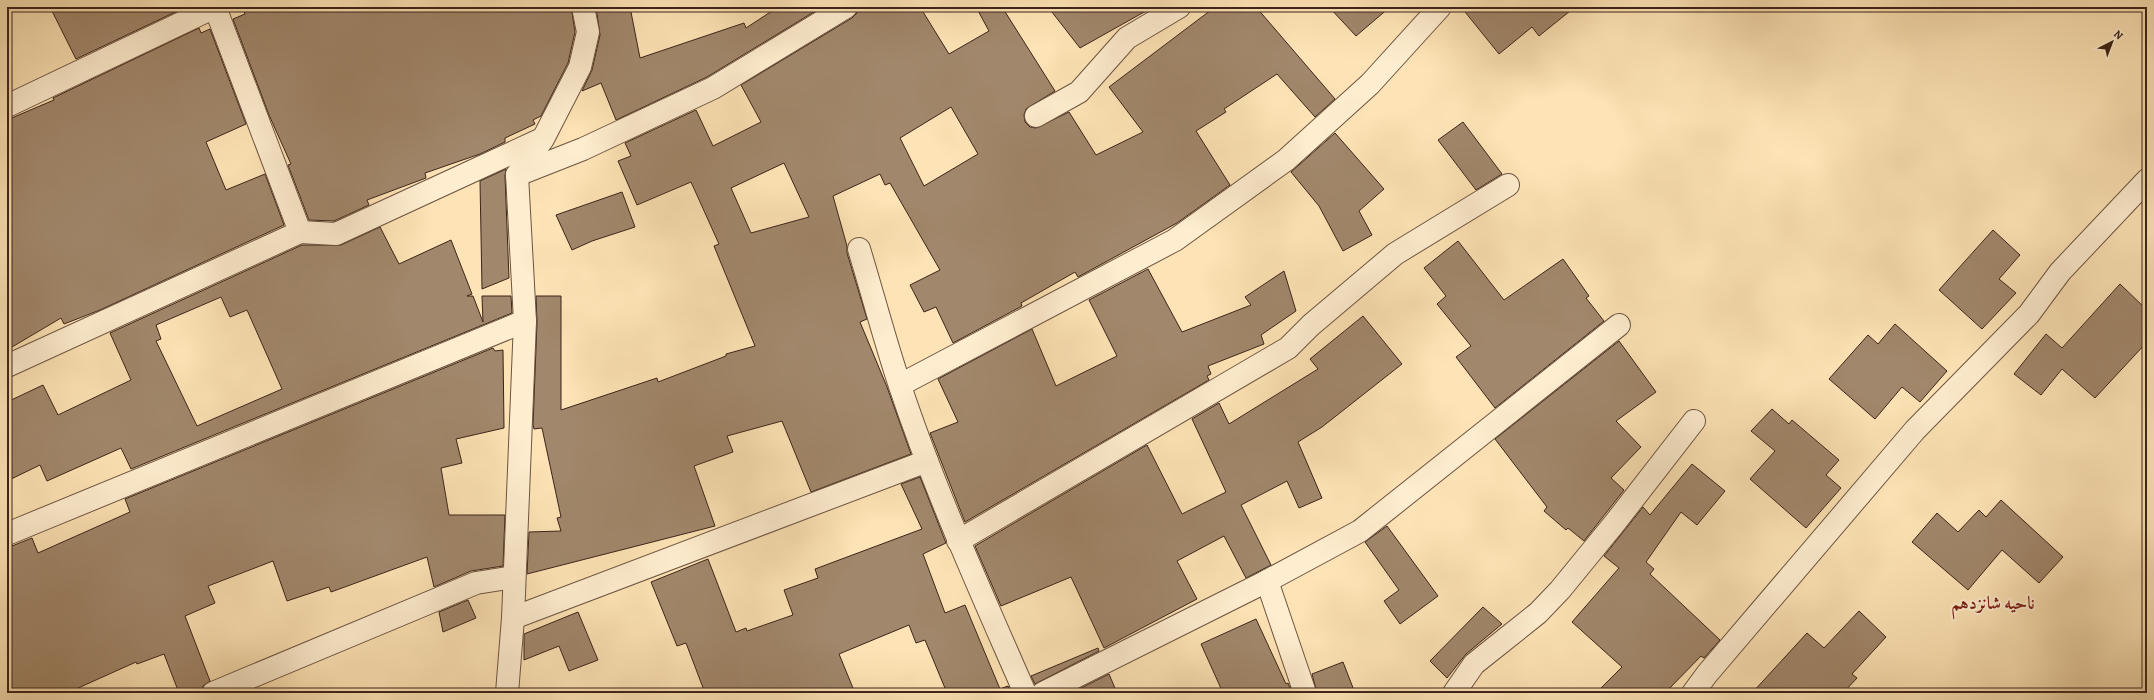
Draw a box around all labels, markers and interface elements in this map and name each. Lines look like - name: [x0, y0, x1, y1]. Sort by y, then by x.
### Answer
- north arrow: [2092, 22, 2132, 62]
- text: N: [2110, 27, 2126, 43]
- district label: ناحیه شانزدهم: [1951, 591, 2035, 620]

